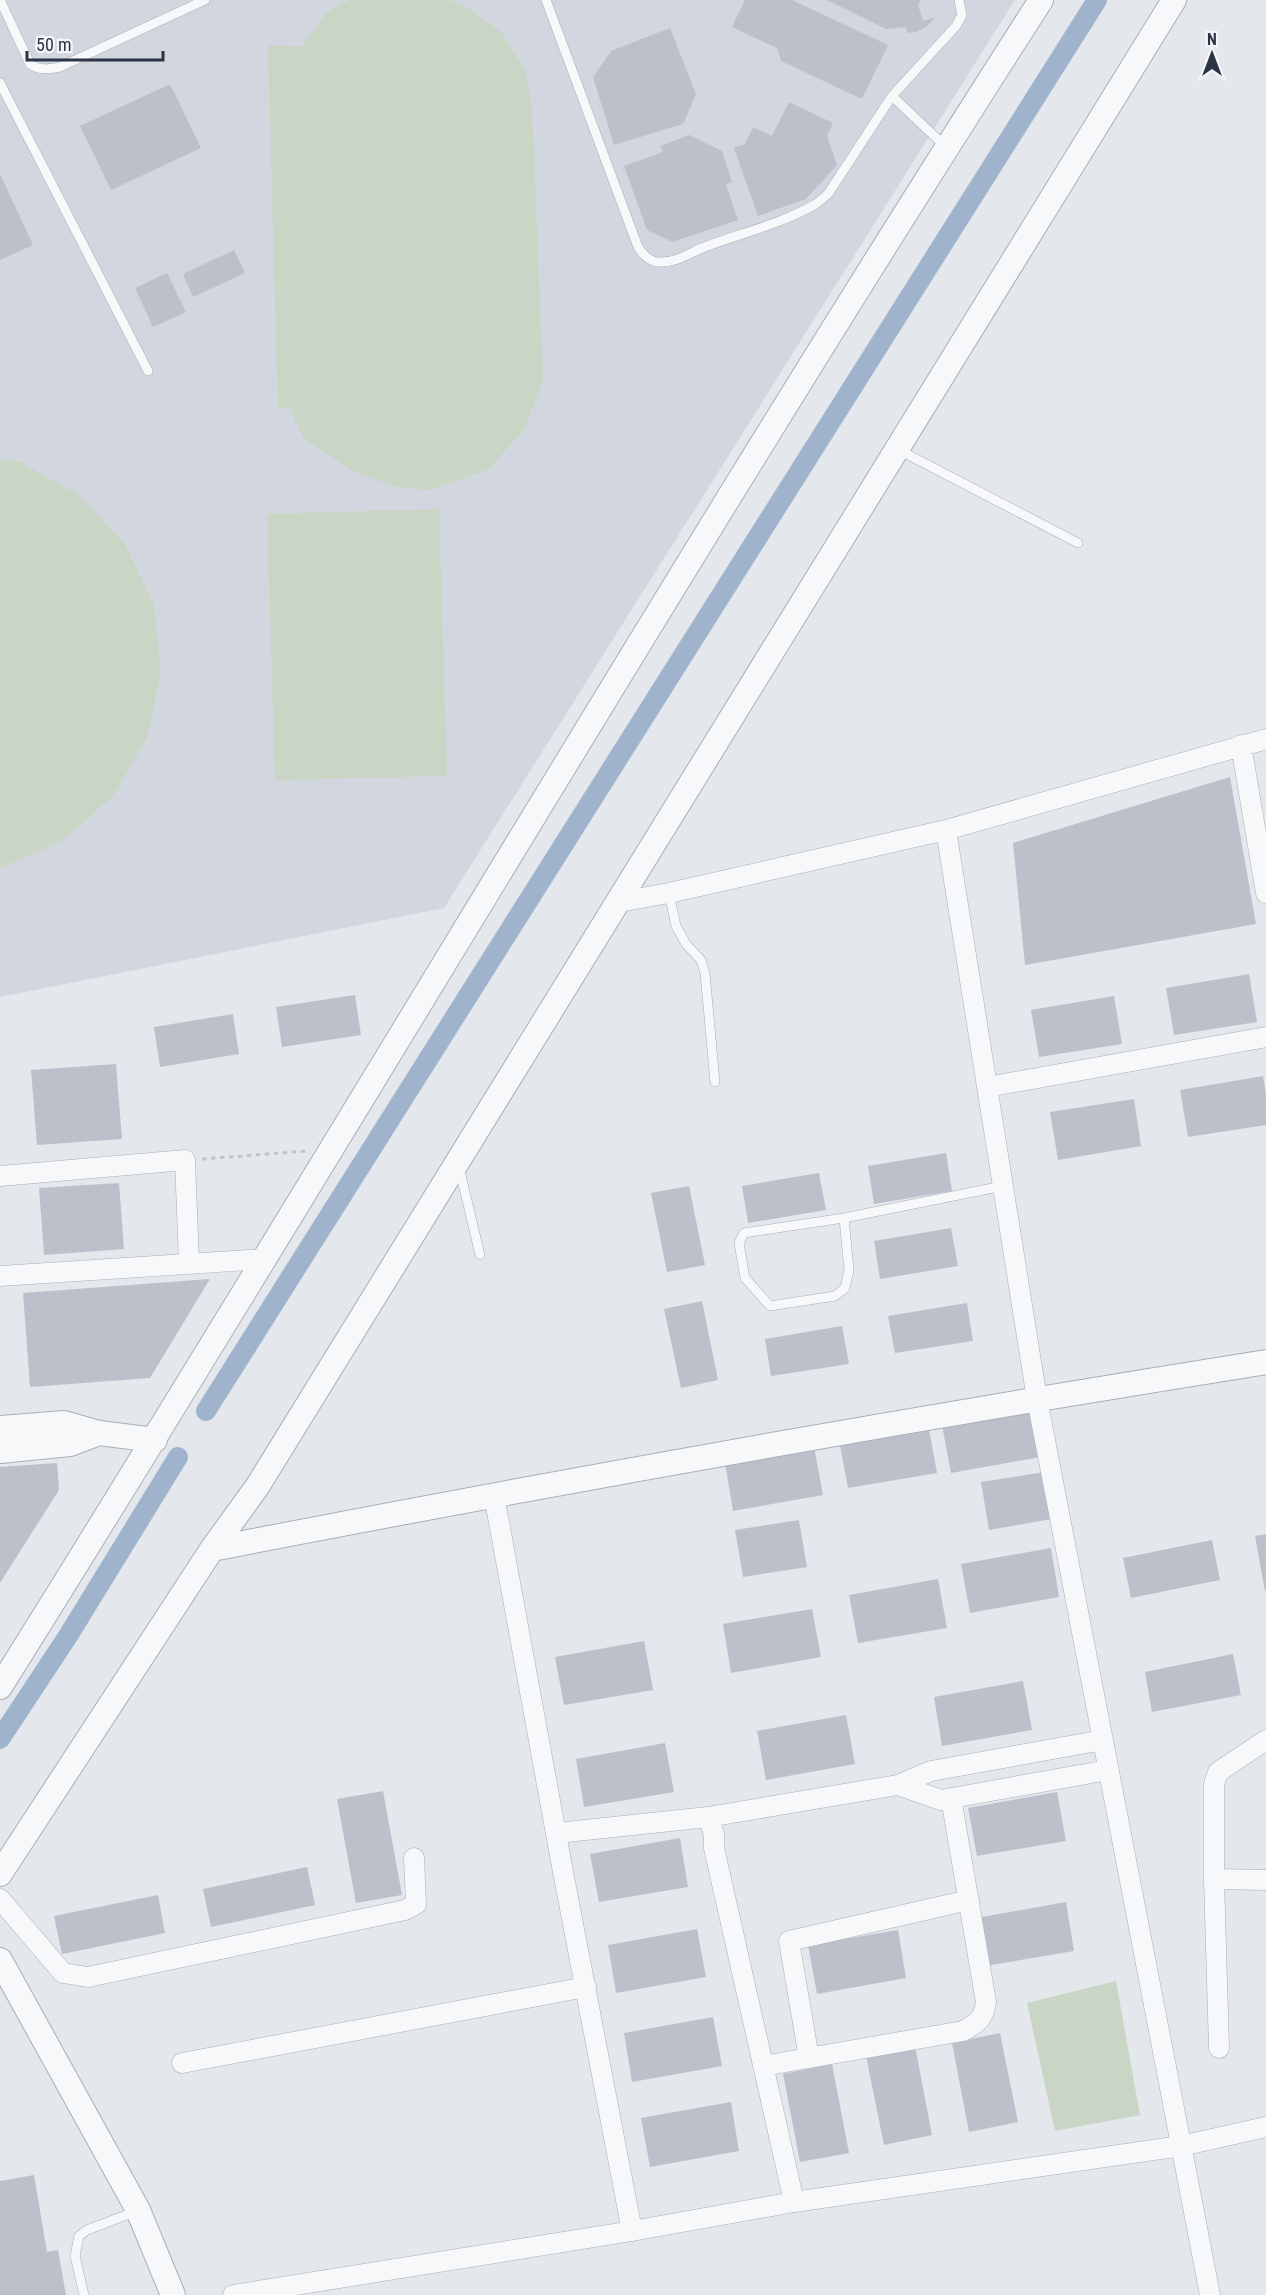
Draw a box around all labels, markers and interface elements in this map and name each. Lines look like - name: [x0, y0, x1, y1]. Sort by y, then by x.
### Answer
- scale bar: [27, 24, 164, 62]
- north arrow: [1182, 24, 1242, 84]
- text: N: [1207, 30, 1217, 49]
- text: 50 m: [36, 34, 71, 55]

